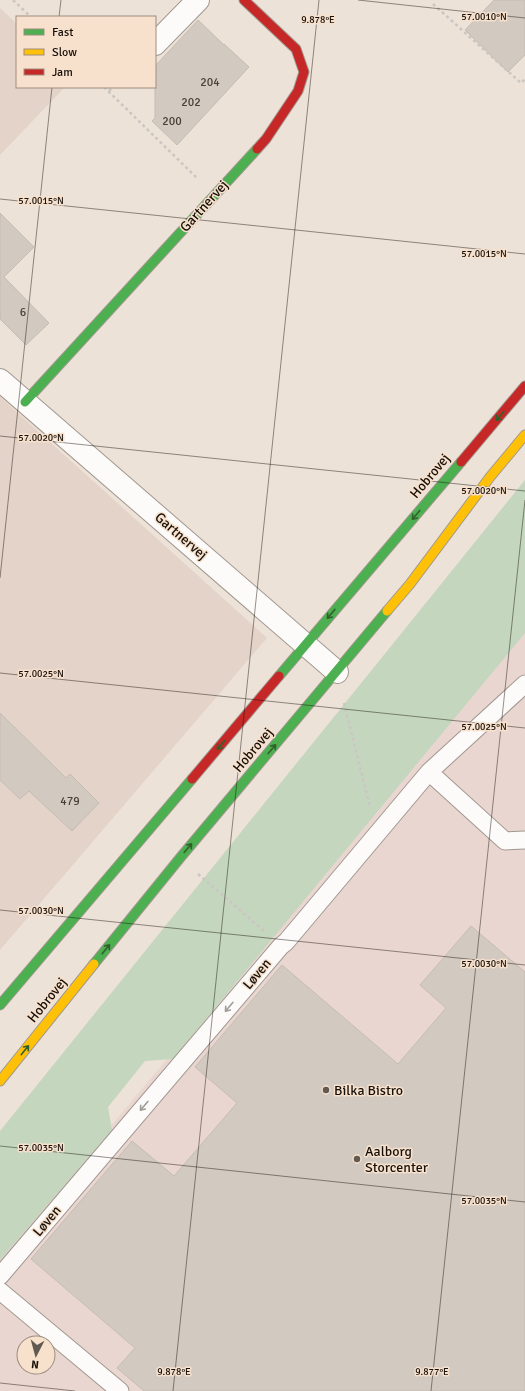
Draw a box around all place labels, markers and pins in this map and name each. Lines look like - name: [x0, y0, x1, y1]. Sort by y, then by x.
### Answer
- place label: Bilka Bistro: [334, 1082, 403, 1099]
- marker: Bilka Bistro: [321, 1085, 331, 1095]
- place label: Aalborg Storcenter: [365, 1143, 429, 1176]
- marker: Aalborg Storcenter: [352, 1154, 362, 1164]

